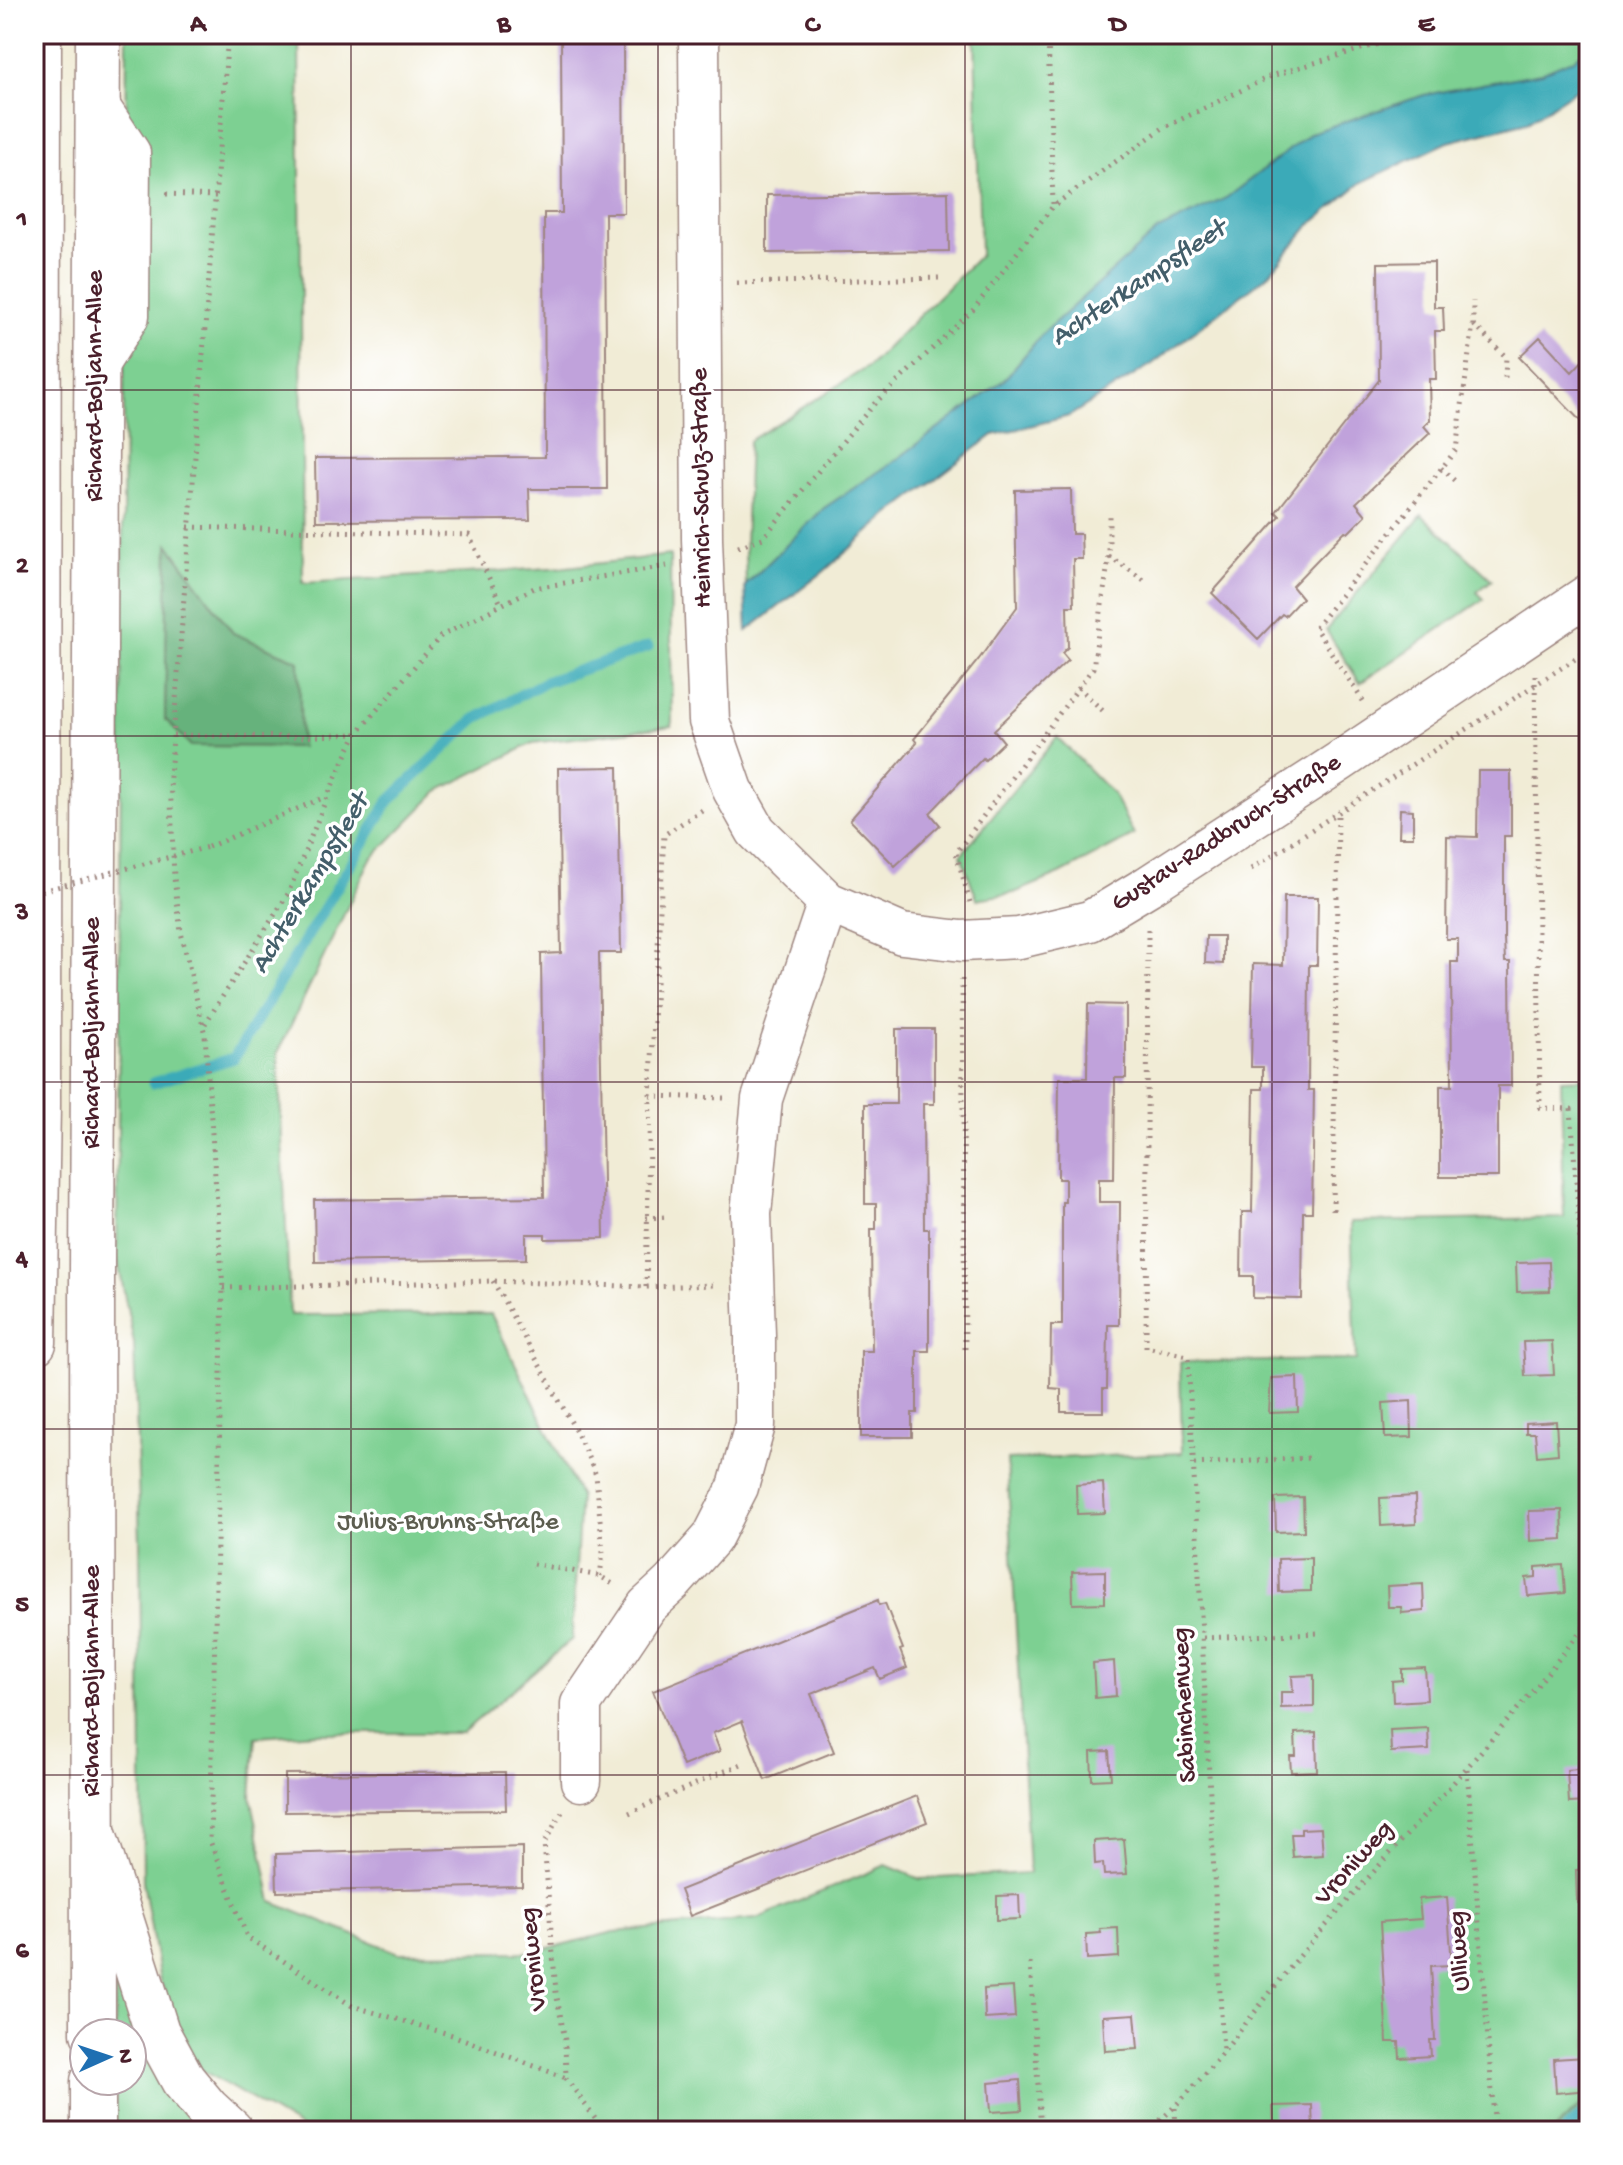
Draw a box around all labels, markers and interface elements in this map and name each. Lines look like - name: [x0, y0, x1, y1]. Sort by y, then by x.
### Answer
- text: A: [189, 11, 207, 42]
- text: B: [496, 11, 512, 42]
- text: C: [805, 11, 822, 42]
- text: D: [1108, 11, 1128, 42]
- text: E: [1418, 11, 1436, 42]
- text: 1: [16, 206, 27, 237]
- water label: Achterkampsfleet: [1045, 211, 1237, 355]
- street label: Richard-Boljahn-Allee: [81, 270, 112, 502]
- street label: Heinrich-Schulz-Straße: [685, 367, 721, 608]
- text: 2: [16, 552, 29, 583]
- street label: Gustav-Radbruch-Straße: [1106, 748, 1348, 920]
- water label: Achterkampsfleet: [244, 784, 380, 980]
- text: 3: [14, 899, 29, 930]
- street label: Richard-Boljahn-Allee: [78, 917, 109, 1149]
- text: 4: [15, 1245, 29, 1276]
- park label: Julius-Bruhns-Straße: [337, 1508, 559, 1539]
- street label: Richard-Boljahn-Allee: [78, 1565, 109, 1797]
- text: 5: [15, 1591, 29, 1622]
- street label: Sabinchenweg: [1166, 1627, 1206, 1783]
- street label: Vroniweg: [1308, 1815, 1401, 1914]
- street label: Vroniweg: [514, 1906, 556, 2013]
- street label: Ulliweg: [1443, 1910, 1479, 1992]
- text: 6: [15, 1937, 29, 1968]
- north arrow: [68, 2017, 148, 2097]
- text: N: [111, 2048, 137, 2064]

